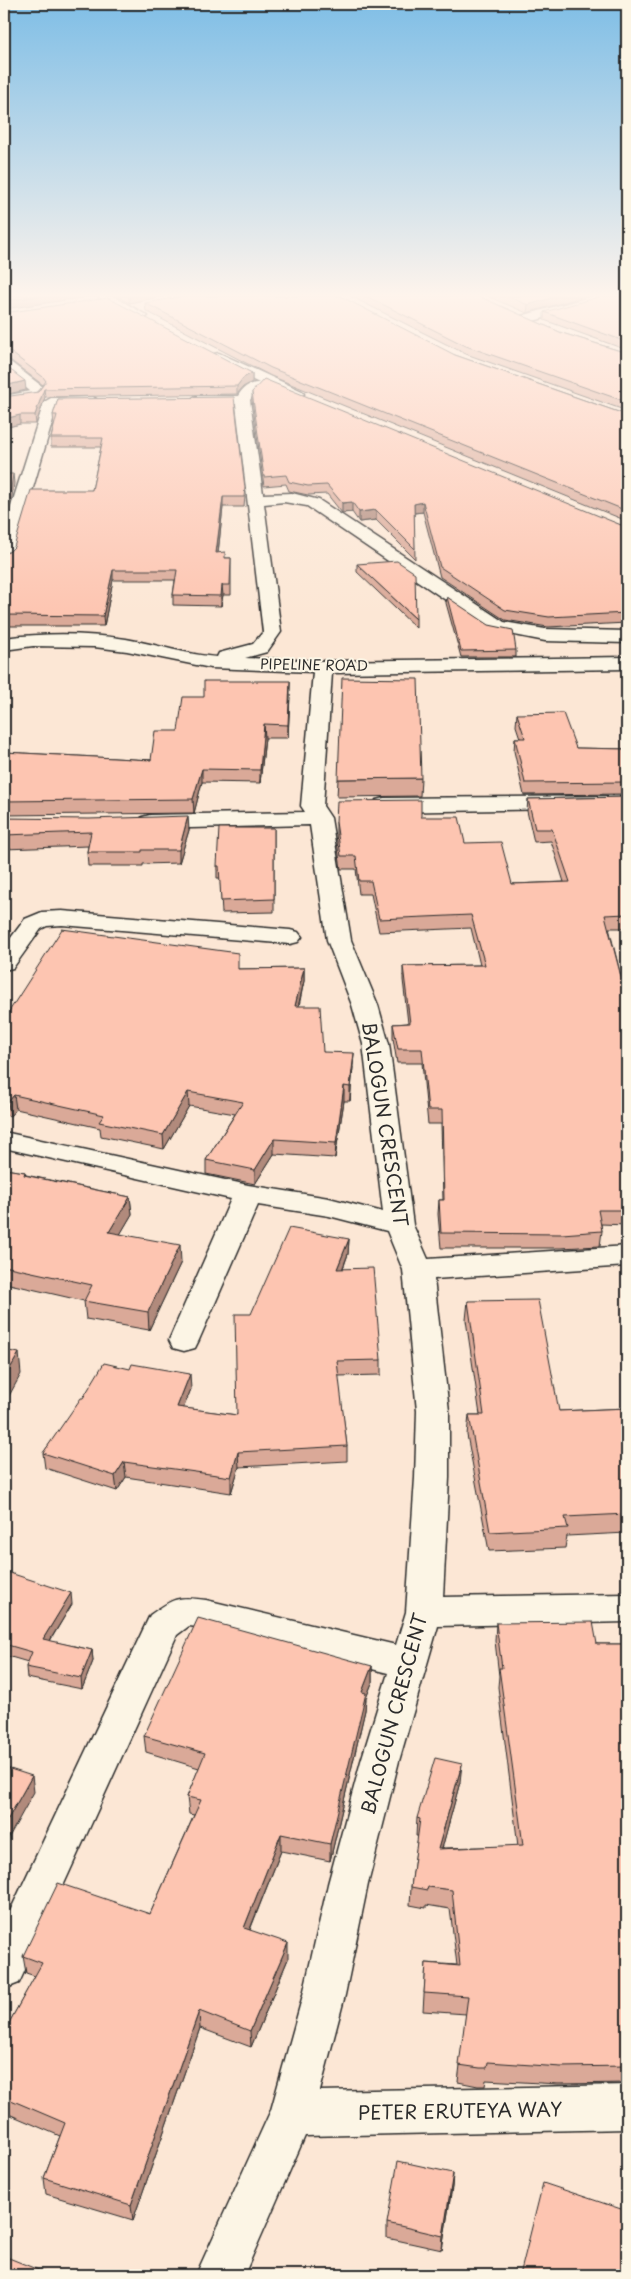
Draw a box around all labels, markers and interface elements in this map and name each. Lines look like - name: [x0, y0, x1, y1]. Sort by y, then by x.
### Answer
- street label: PIPELINE ROAD: [260, 653, 368, 676]
- street label: BALOGUN CRESCENT: [356, 1019, 416, 1228]
- street label: BALOGUN CRESCENT: [353, 1610, 433, 1818]
- street label: PETER ERUTEYA WAY: [358, 2094, 562, 2126]

